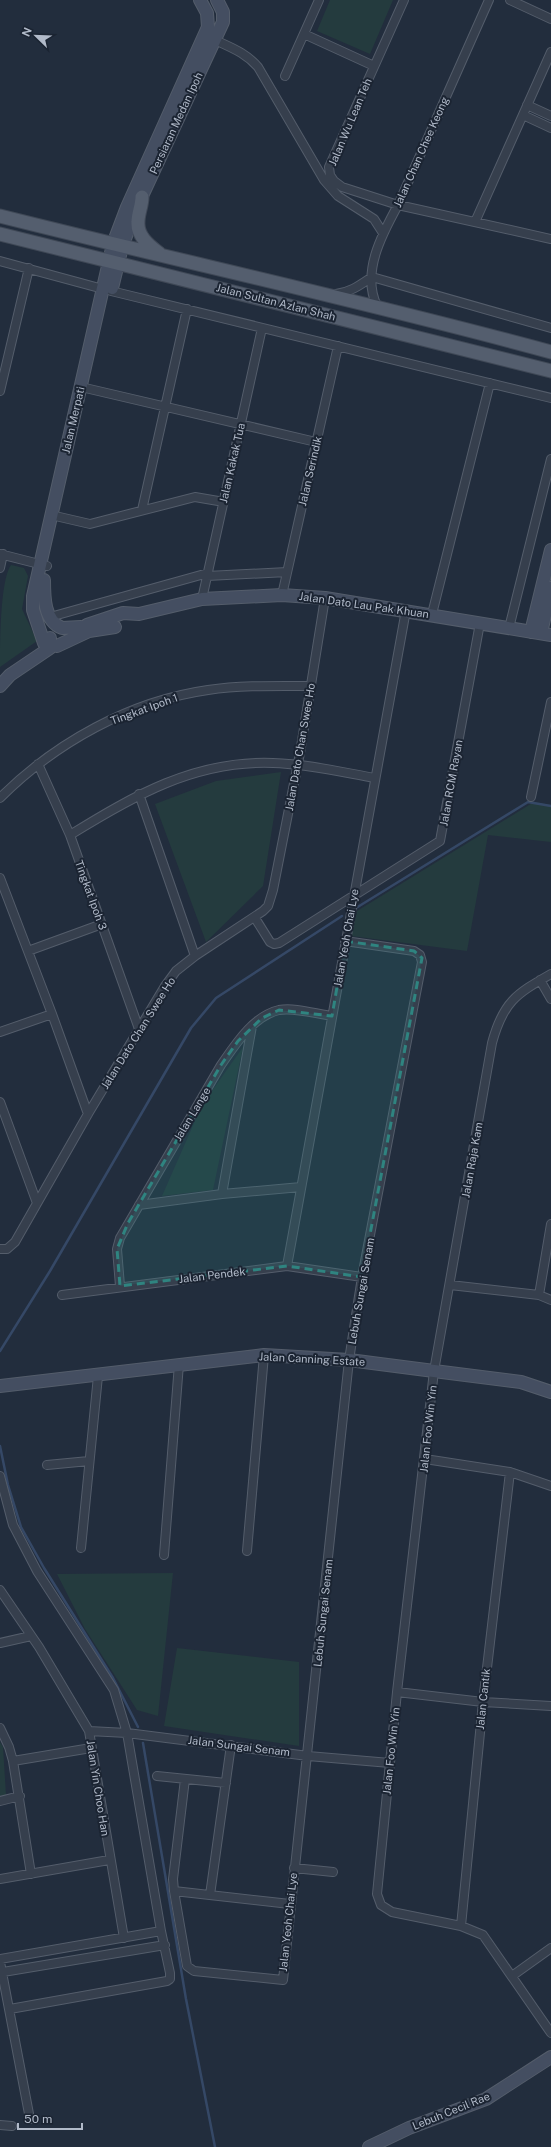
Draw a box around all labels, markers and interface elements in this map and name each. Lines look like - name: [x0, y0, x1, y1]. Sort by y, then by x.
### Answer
- north arrow: [16, 16, 56, 56]
- text: N: [20, 26, 34, 38]
- street label: Persiaran Medan Ipoh: [147, 70, 205, 176]
- street label: Jalan Wu Lean Teh: [326, 76, 374, 168]
- street label: Jalan Chan Chee Keong: [391, 95, 451, 209]
- street label: Jalan Sultan Azlan Shah: [215, 281, 337, 323]
- street label: Jalan Merpati: [59, 385, 87, 455]
- street label: Jalan Kakak Tua: [217, 422, 247, 504]
- street label: Jalan Serindik: [296, 435, 324, 507]
- street label: Jalan Dato Lau Pak Khuan: [298, 590, 430, 620]
- street label: Jalan Dato Chan Swee Ho: [283, 682, 317, 812]
- street label: Tingkat Ipoh 1: [109, 691, 179, 727]
- street label: Jalan RCM Rayan: [437, 739, 465, 827]
- street label: Tingkat Ipoh 3: [73, 859, 109, 931]
- street label: Jalan Yeoh Chai Lye: [331, 888, 361, 988]
- street label: Jalan Dato Chan Swee Ho: [99, 975, 177, 1091]
- street label: Jalan Lange: [171, 1085, 213, 1143]
- street label: Jalan Raja Kam: [459, 1121, 485, 1199]
- street label: Lebuh Sungai Senam: [346, 1237, 376, 1345]
- street label: Jalan Pendek: [178, 1265, 246, 1285]
- street label: Jalan Canning Estate: [259, 1350, 365, 1368]
- street label: Jalan Foo Win Yin: [417, 1385, 439, 1473]
- street label: Lebuh Sungai Senam: [311, 1559, 335, 1667]
- street label: Jalan Cantik: [474, 1668, 492, 1730]
- street label: Jalan Foo Win Yin: [380, 1707, 402, 1795]
- street label: Jalan Sungai Senam: [187, 1734, 291, 1758]
- street label: Jalan Yin Choo Han: [85, 1739, 111, 1837]
- street label: Jalan Yeoh Chai Lye: [277, 1872, 299, 1972]
- street label: Lebuh Cecil Rae: [410, 2090, 492, 2132]
- scale bar: [18, 2105, 82, 2131]
- text: 50 m: [24, 2112, 52, 2126]

